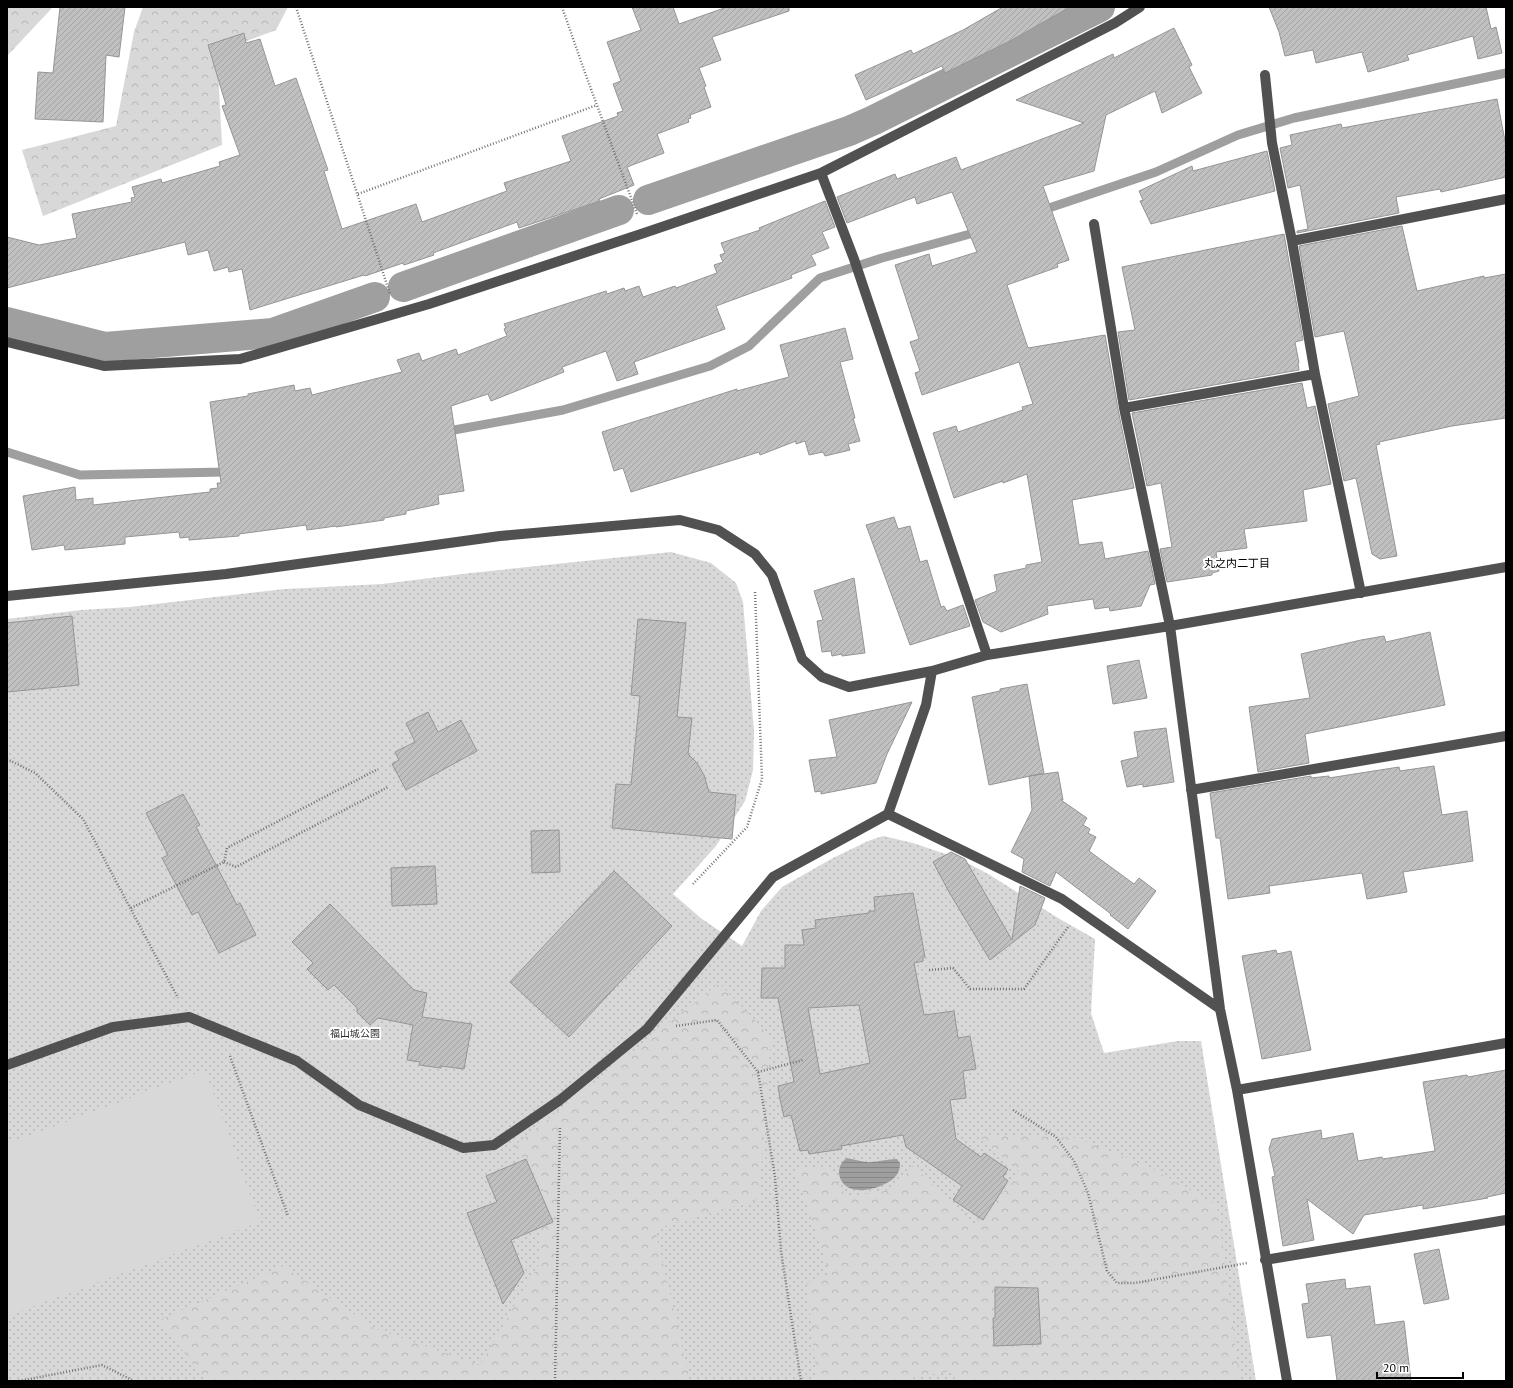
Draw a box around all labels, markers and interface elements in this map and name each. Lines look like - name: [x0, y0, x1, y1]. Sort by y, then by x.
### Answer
- district label: 丸之内二丁目: [1204, 556, 1270, 570]
- park label: 福山城公園: [330, 1027, 380, 1040]
- scale bar: [1377, 1354, 1463, 1380]
- text: 20 m: [1383, 1360, 1409, 1375]

